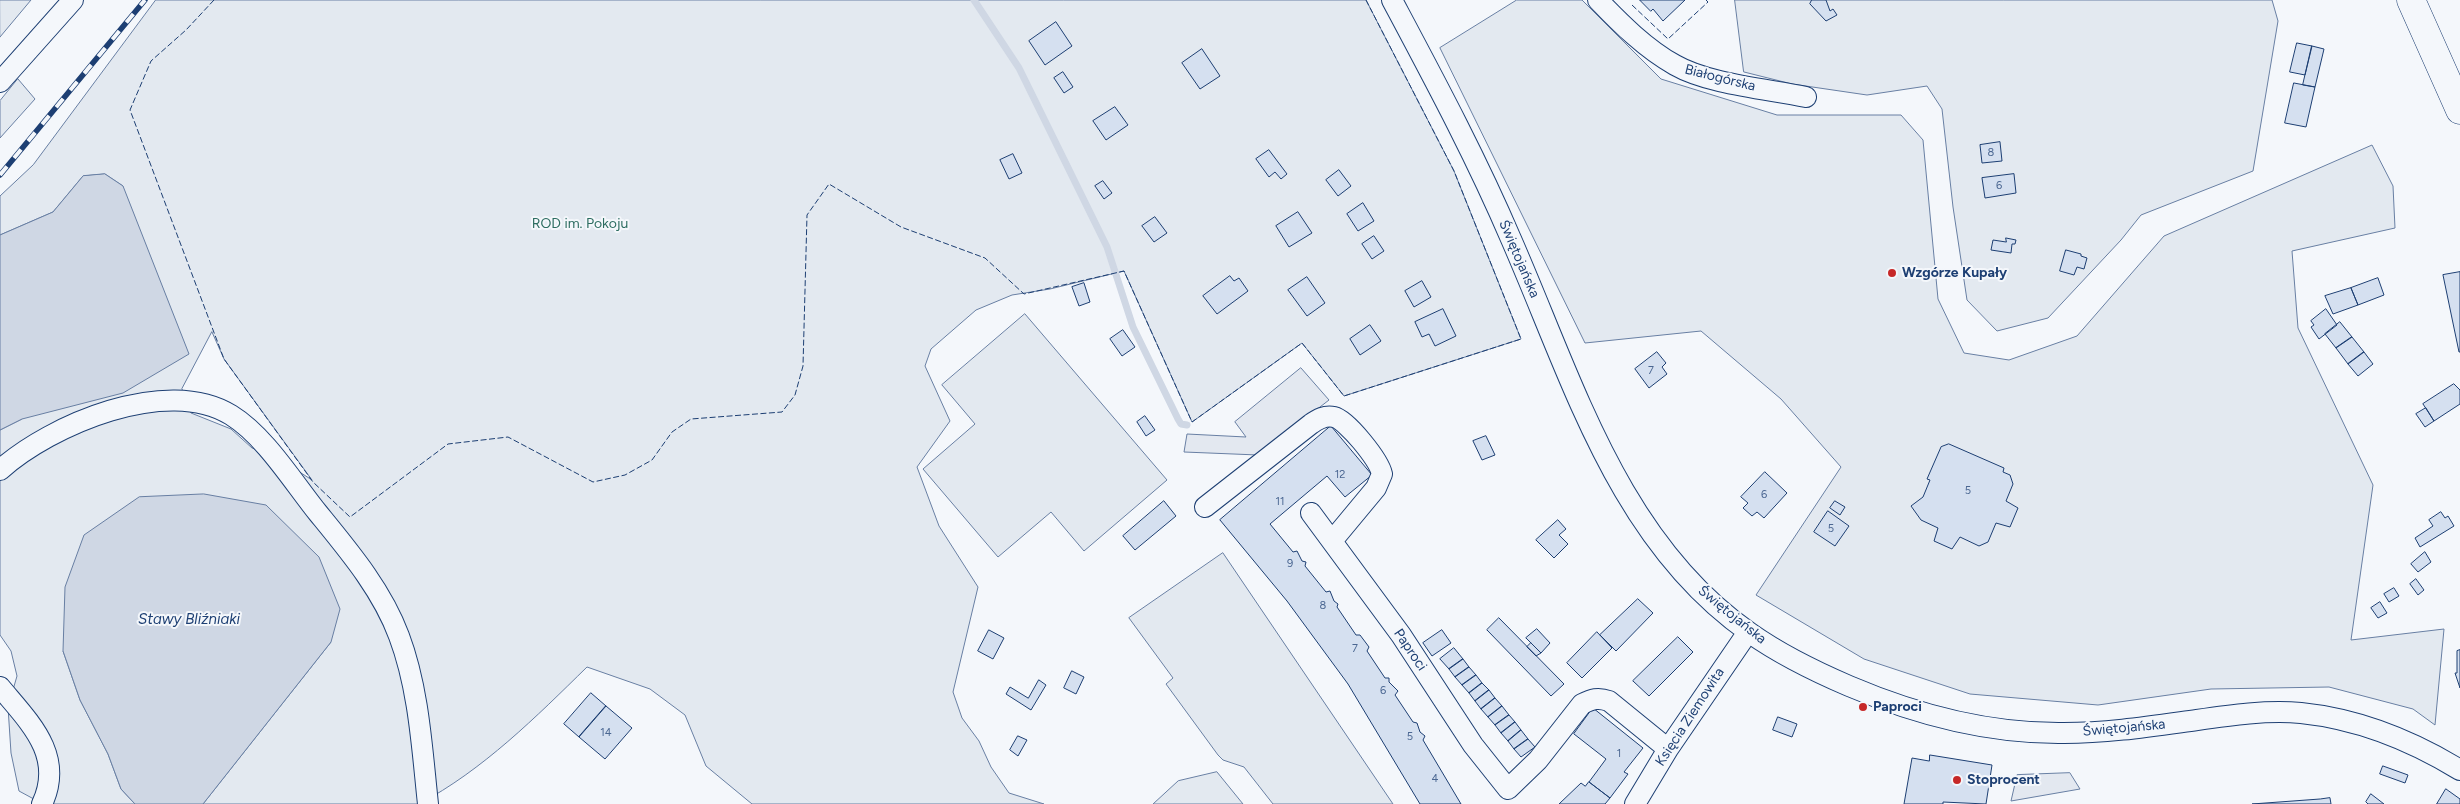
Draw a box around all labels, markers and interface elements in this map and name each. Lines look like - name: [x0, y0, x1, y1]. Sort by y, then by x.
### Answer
- street label: Białogórska: [1683, 61, 1757, 95]
- house number: 8: [1988, 146, 1994, 160]
- house number: 6: [1996, 179, 2002, 193]
- park label: ROD im. Pokoju: [532, 216, 628, 232]
- street label: Świętojańska: [1495, 218, 1543, 300]
- place label: Wzgórze Kupały: [1902, 265, 2007, 281]
- marker: Wzgórze Kupały: [1886, 267, 1898, 279]
- house number: 7: [1648, 364, 1654, 378]
- house number: 12: [1335, 468, 1345, 482]
- house number: 5: [1965, 484, 1971, 498]
- house number: 6: [1761, 488, 1767, 502]
- house number: 11: [1275, 495, 1285, 509]
- house number: 5: [1828, 522, 1834, 536]
- house number: 9: [1287, 557, 1293, 571]
- street label: Świętojańska: [1695, 582, 1769, 648]
- house number: 8: [1320, 599, 1326, 613]
- water label: Stawy Bliźniaki: [138, 611, 240, 629]
- street label: Paproci: [1390, 626, 1430, 674]
- house number: 7: [1352, 642, 1358, 656]
- street label: Księcia Ziemowita: [1652, 665, 1728, 769]
- house number: 6: [1380, 684, 1386, 698]
- place label: Paproci: [1873, 699, 1922, 715]
- marker: Paproci: [1857, 701, 1869, 713]
- street label: Świętojańska: [2082, 716, 2166, 740]
- house number: 14: [600, 726, 612, 740]
- house number: 5: [1407, 730, 1413, 744]
- house number: 1: [1617, 747, 1621, 761]
- house number: 4: [1432, 772, 1438, 786]
- place label: Stoprocent: [1967, 772, 2040, 788]
- marker: Stoprocent: [1951, 774, 1963, 786]

